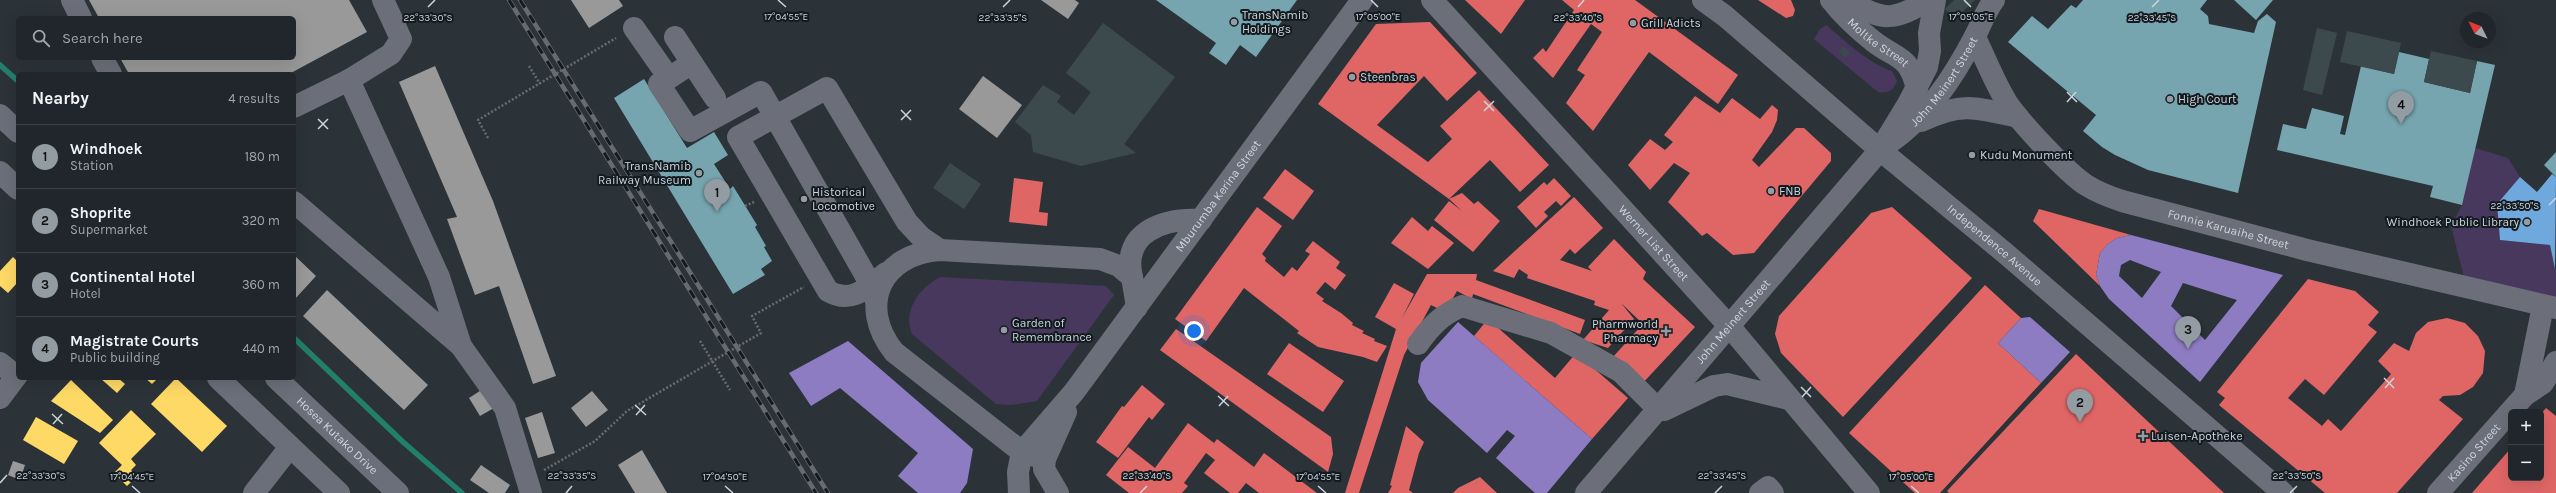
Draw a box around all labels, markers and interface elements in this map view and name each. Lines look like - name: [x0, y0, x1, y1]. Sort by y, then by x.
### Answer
- place label: TransNamib Holdings: [1242, 8, 1308, 36]
- text: 17°04'55"E: [764, 11, 808, 23]
- text: 17°05'00"E: [1356, 11, 1400, 23]
- text: 17°05'05"E: [1949, 11, 1993, 23]
- text: 22°33'30"S: [403, 12, 453, 24]
- text: 22°33'35"S: [979, 12, 1027, 24]
- text: 22°33'40"S: [1554, 12, 1602, 24]
- text: 22°33'45"S: [2128, 12, 2176, 24]
- north arrow: [2460, 12, 2496, 48]
- street label: Moltke Street: [1845, 15, 1913, 70]
- search box: [16, 16, 296, 60]
- place label: Grill Adicts: [1641, 16, 1701, 30]
- marker: TransNamib Holdings: [1229, 17, 1239, 27]
- marker: Grill Adicts: [1628, 18, 1638, 28]
- icon: search: [30, 27, 52, 49]
- text: Search here: [62, 29, 143, 47]
- street label: John Meinert Street: [1908, 34, 1981, 129]
- place label: Steenbras: [1360, 70, 1416, 84]
- marker: Steenbras: [1347, 72, 1357, 82]
- text: Nearby: [32, 88, 89, 108]
- text: 4 results: [228, 91, 280, 106]
- pin: 4: [2388, 91, 2414, 124]
- place label: High Court: [2178, 92, 2237, 106]
- marker: High Court: [2165, 94, 2175, 104]
- street label: Mburumba Kerina Street: [1172, 137, 1264, 255]
- text: Windhoek: [70, 140, 142, 158]
- place label: Kudu Monument: [1980, 148, 2073, 162]
- text: 1: [43, 149, 47, 164]
- text: 180 m: [245, 149, 280, 164]
- marker: Kudu Monument: [1967, 150, 1977, 160]
- text: Station: [70, 158, 114, 173]
- place label: TransNamib Railway Museum: [598, 159, 691, 187]
- marker: TransNamib Railway Museum: [694, 168, 704, 178]
- pin: 1: [704, 179, 730, 212]
- place label: FNB: [1779, 184, 1801, 198]
- place label: Historical Locomotive: [812, 185, 875, 213]
- marker: FNB: [1766, 186, 1776, 196]
- marker: Historical Locomotive: [799, 194, 809, 204]
- text: 22°33'50"S: [2491, 200, 2539, 212]
- street label: Independence Avenue: [1944, 201, 2045, 289]
- street label: Werner List Street: [1616, 202, 1692, 284]
- text: Shoprite: [70, 204, 131, 222]
- street label: Fonnie Karuaihe Street: [2166, 206, 2291, 252]
- text: 2: [41, 213, 49, 228]
- text: 320 m: [242, 213, 280, 228]
- place label: Windhoek Public Library: [2387, 215, 2519, 229]
- marker: Windhoek Public Library: [2522, 217, 2532, 227]
- text: Supermarket: [70, 222, 148, 237]
- text: Continental Hotel: [70, 268, 195, 286]
- street label: John Meinert Street: [1693, 276, 1773, 367]
- text: 3: [41, 277, 49, 292]
- text: 360 m: [242, 277, 280, 292]
- text: Hotel: [70, 286, 101, 301]
- place label: Garden of Remembrance: [1012, 316, 1092, 344]
- pin: 3: [2175, 316, 2201, 349]
- place label: Pharmworld Pharmacy: [1592, 317, 1658, 345]
- your location: [1184, 321, 1204, 341]
- marker: Garden of Remembrance: [999, 325, 1009, 335]
- marker: Pharmworld Pharmacy: [1661, 326, 1671, 336]
- text: Magistrate Courts: [70, 332, 199, 350]
- text: 4: [41, 341, 49, 356]
- text: 440 m: [243, 341, 280, 356]
- text: Public building: [70, 350, 160, 365]
- pin: 2: [2067, 389, 2093, 422]
- street label: Hosea Kutako Drive: [294, 394, 381, 477]
- map controls: [2508, 409, 2544, 481]
- button: +: [2508, 409, 2544, 445]
- street label: Kasino Street: [2444, 420, 2504, 485]
- place label: Luisen-Apotheke: [2151, 429, 2243, 443]
- marker: Luisen-Apotheke: [2138, 431, 2148, 441]
- button: −: [2508, 445, 2544, 481]
- text: 22°33'30"S: [16, 470, 66, 482]
- text: 22°33'35"S: [548, 470, 596, 482]
- text: 22°33'40"S: [1123, 470, 1171, 482]
- text: 22°33'45"S: [1698, 470, 1746, 482]
- text: 22°33'50"S: [2273, 470, 2321, 482]
- text: 17°04'45"E: [110, 471, 154, 483]
- text: 17°04'50"E: [703, 471, 747, 483]
- text: 17°04'55"E: [1296, 471, 1340, 483]
- text: 17°05'00"E: [1889, 471, 1933, 483]

